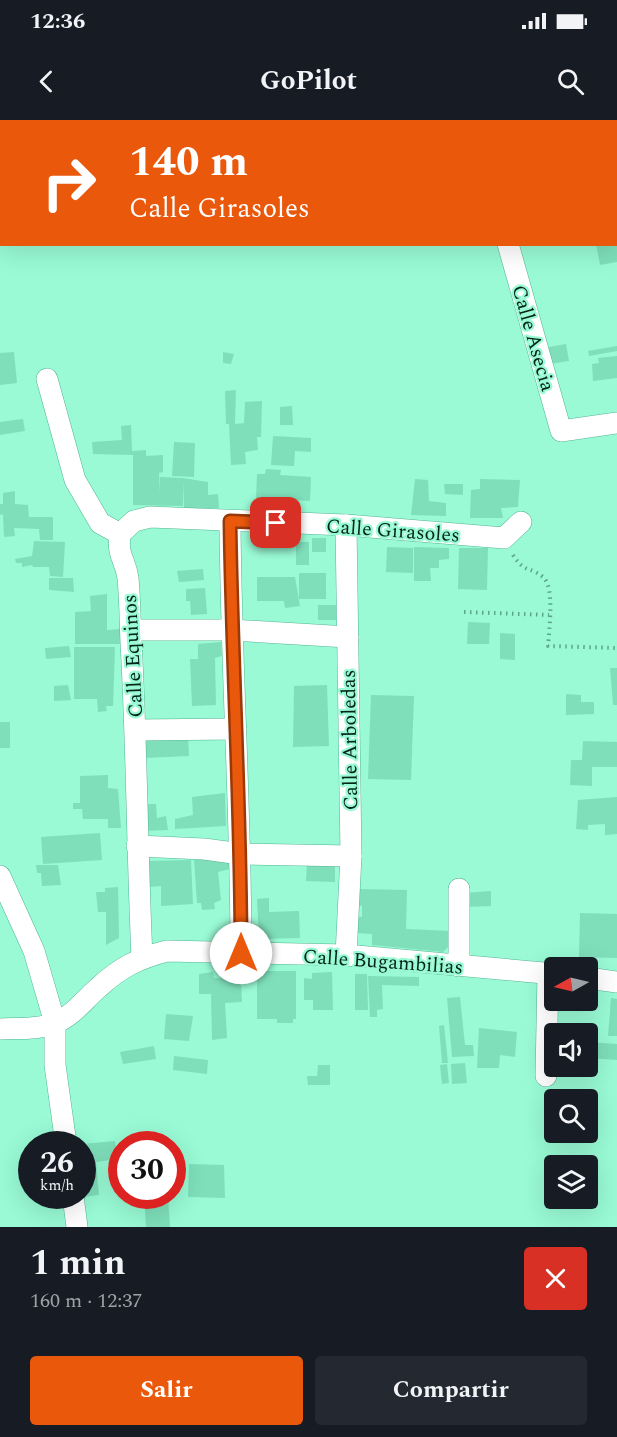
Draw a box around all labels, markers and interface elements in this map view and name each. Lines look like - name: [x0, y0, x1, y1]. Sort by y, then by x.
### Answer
- text: 12:36: [30, 5, 85, 38]
- text: GoPilot: [260, 60, 357, 102]
- icon: back: [30, 65, 63, 98]
- icon: search: [554, 65, 587, 98]
- text: 140 m: [129, 131, 248, 194]
- icon: right: [30, 144, 108, 222]
- text: Calle Girasoles: [129, 188, 310, 230]
- street label: Calle Asecia: [504, 282, 563, 395]
- pin: [250, 497, 301, 548]
- icon: arrive: [259, 506, 292, 539]
- street label: Calle Girasoles: [325, 511, 461, 551]
- street label: Calle Equinos: [115, 594, 151, 718]
- street label: Calle Arboledas: [334, 669, 366, 811]
- position arrow: [209, 921, 273, 985]
- street label: Calle Bugambilias: [302, 941, 464, 983]
- north arrow: [544, 957, 598, 1011]
- map controls: [544, 957, 598, 1209]
- button: sound: [544, 1023, 598, 1077]
- button: search: [544, 1089, 598, 1143]
- speed limit sign: 30: [108, 1131, 186, 1209]
- text: 26: [40, 1140, 74, 1186]
- button: layers: [544, 1155, 598, 1209]
- text: km/h: [40, 1174, 74, 1197]
- text: 1 min: [30, 1236, 126, 1291]
- button: close: [524, 1247, 587, 1310]
- text: 160 m · 12:37: [30, 1286, 142, 1316]
- button: Salir: [30, 1356, 303, 1425]
- button: Compartir: [315, 1356, 587, 1425]

